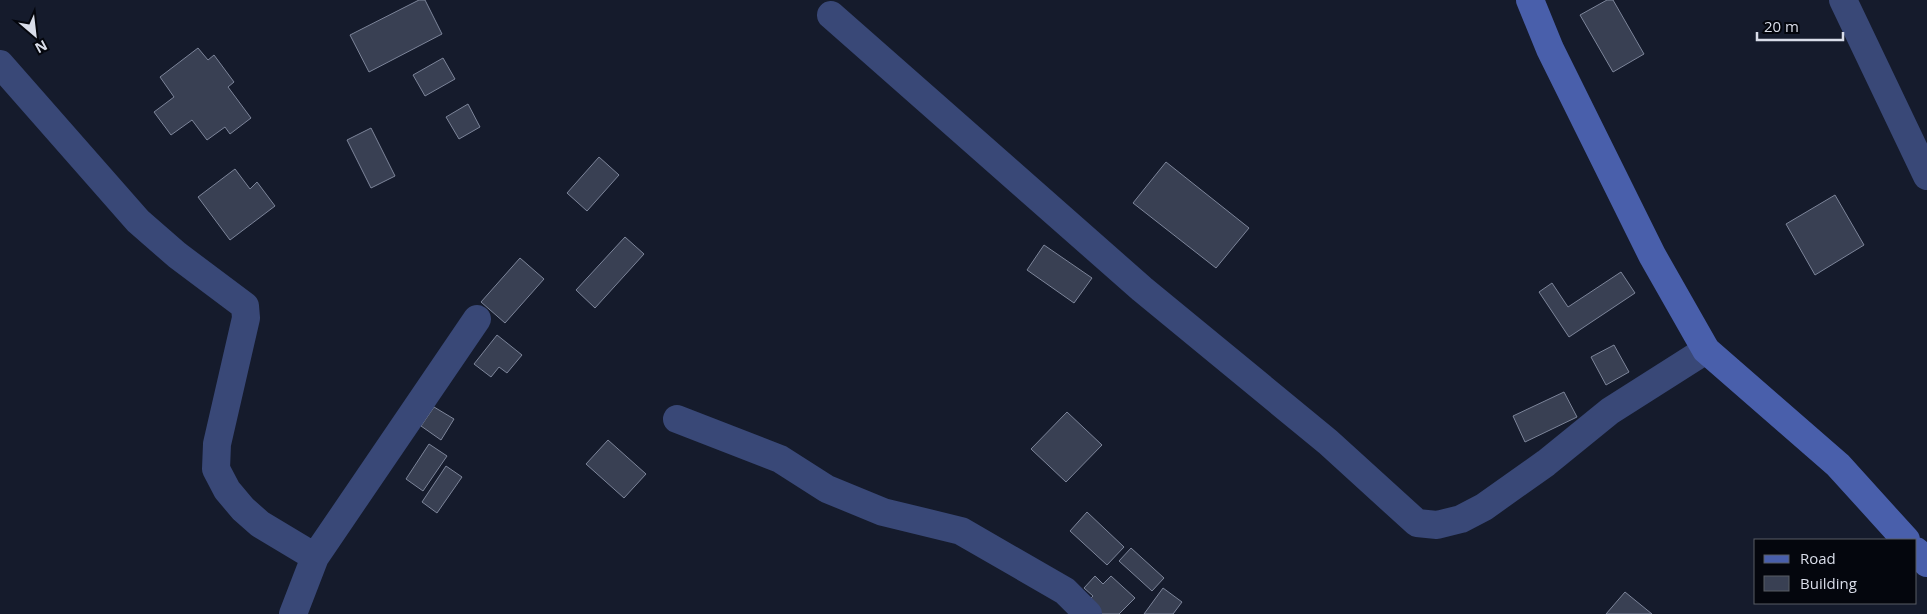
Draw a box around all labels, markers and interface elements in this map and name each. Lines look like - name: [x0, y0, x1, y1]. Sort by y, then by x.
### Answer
- north arrow: [10, 10, 60, 60]
- scale bar: [1757, 10, 1843, 42]
- text: 20 m: [1764, 16, 1799, 36]
- text: N: [32, 36, 51, 58]
- legend: [1754, 539, 1917, 604]
- text: Road: [1800, 548, 1836, 568]
- text: Building: [1800, 573, 1857, 593]

